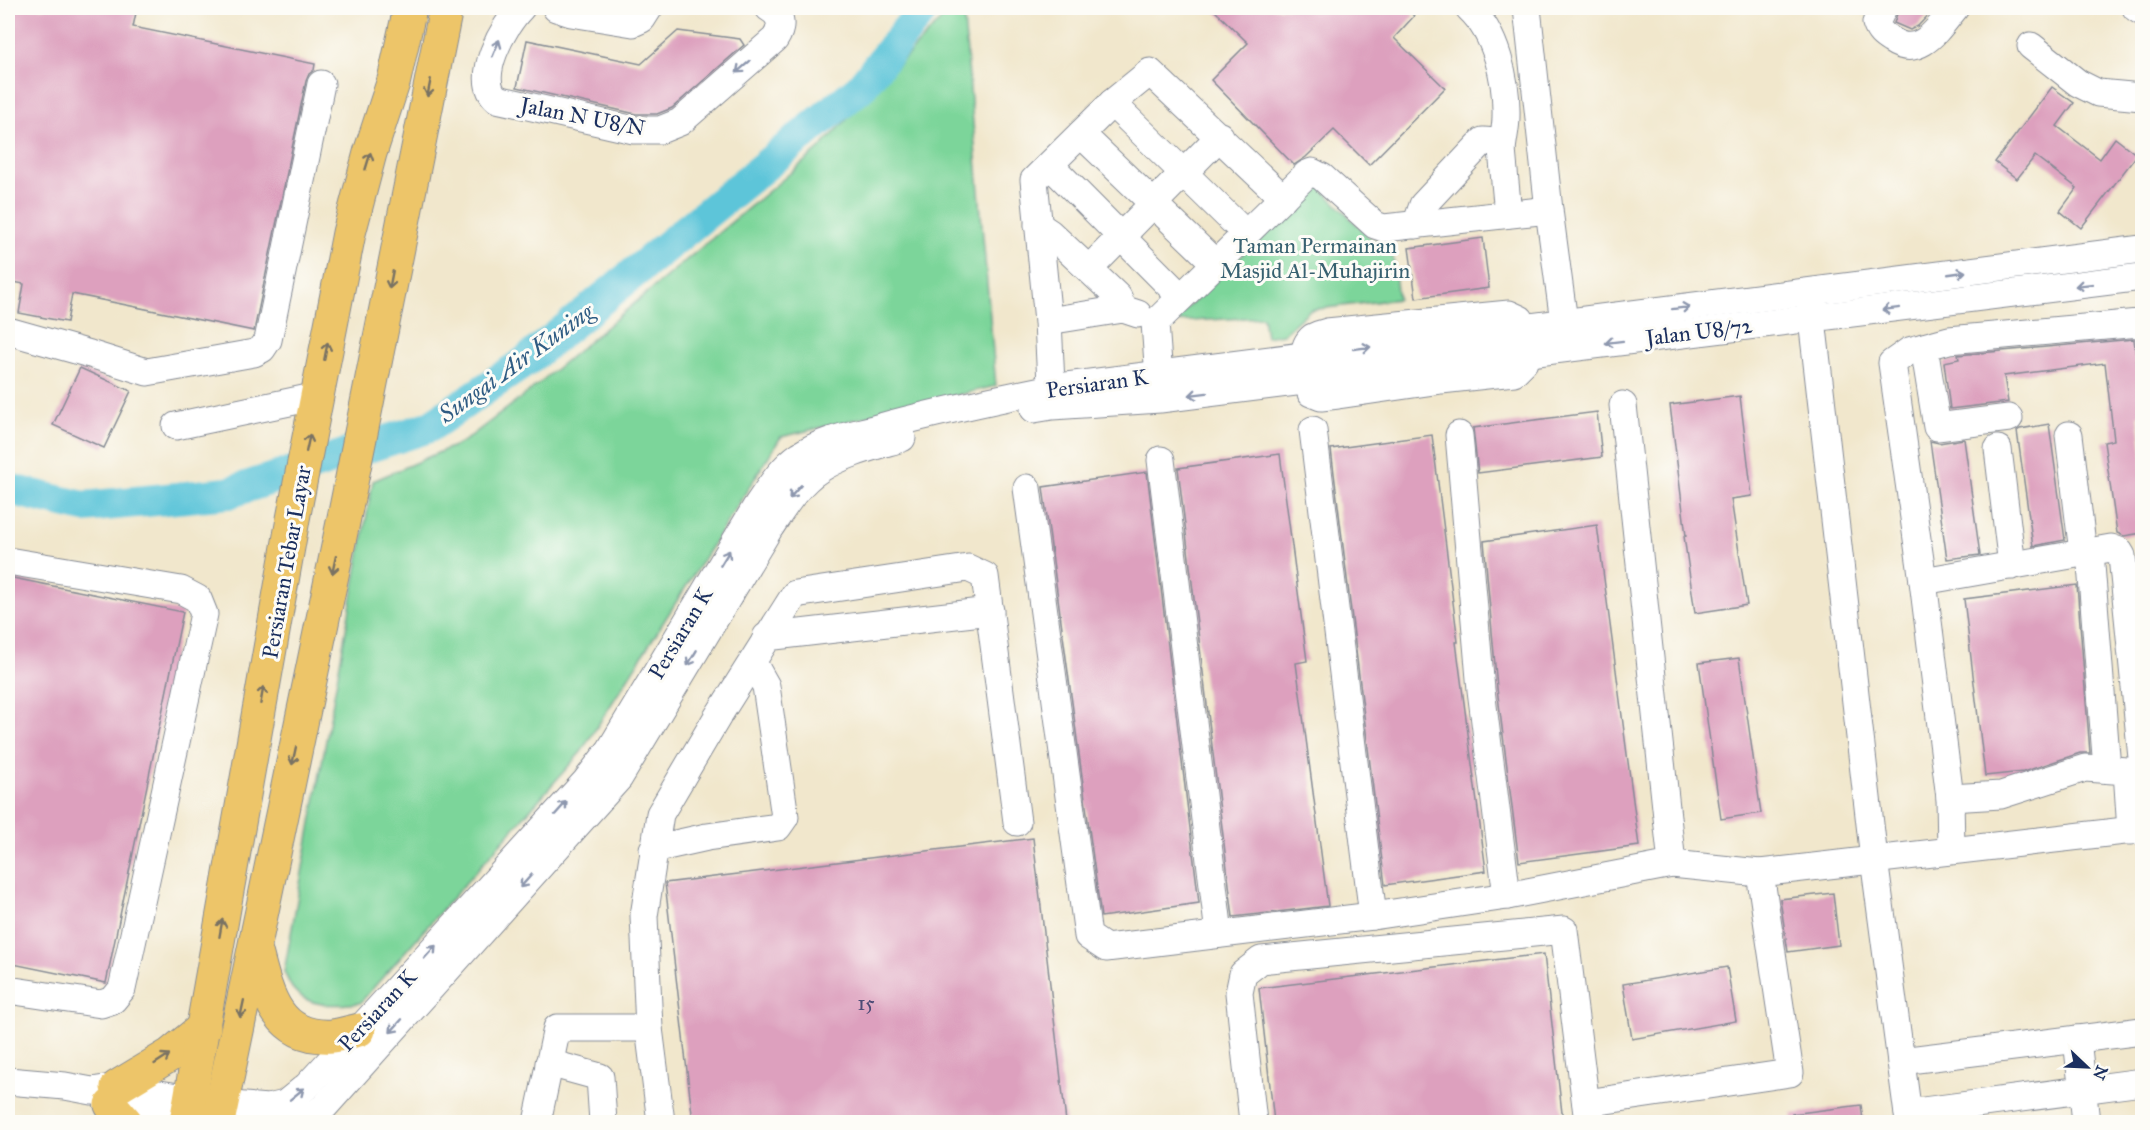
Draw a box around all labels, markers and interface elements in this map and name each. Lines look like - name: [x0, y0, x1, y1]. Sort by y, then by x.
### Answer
- one-way arrow: [491, 39, 502, 58]
- one-way arrow: [736, 60, 751, 74]
- one-way arrow: [423, 79, 435, 98]
- street label: Jalan N U8/N: [516, 91, 648, 142]
- one-way arrow: [363, 152, 374, 171]
- park label: Taman Permainan Masjid Al-Muhajirin: [1220, 232, 1410, 284]
- one-way arrow: [1947, 268, 1967, 279]
- one-way arrow: [385, 269, 396, 289]
- one-way arrow: [2075, 279, 2095, 290]
- water label: Sungai Air Kuning: [432, 296, 601, 430]
- one-way arrow: [1670, 303, 1690, 314]
- one-way arrow: [1882, 304, 1901, 315]
- street label: Jalan U8/72: [1642, 312, 1754, 352]
- one-way arrow: [1605, 337, 1624, 348]
- one-way arrow: [321, 342, 332, 361]
- one-way arrow: [1352, 343, 1372, 354]
- street label: Persiaran K: [1044, 363, 1151, 404]
- one-way arrow: [1189, 389, 1209, 400]
- one-way arrow: [303, 434, 315, 453]
- street label: Persiaran Tebar Layar: [256, 463, 317, 661]
- one-way arrow: [788, 485, 802, 500]
- one-way arrow: [720, 550, 732, 567]
- one-way arrow: [328, 555, 339, 575]
- street label: Persiaran K: [642, 581, 719, 684]
- one-way arrow: [685, 649, 698, 666]
- one-way arrow: [257, 685, 268, 705]
- one-way arrow: [288, 747, 300, 766]
- one-way arrow: [554, 801, 568, 816]
- one-way arrow: [519, 873, 533, 888]
- one-way arrow: [216, 919, 227, 938]
- one-way arrow: [423, 945, 437, 960]
- street label: Persiaran K: [332, 963, 423, 1057]
- house number: 15: [857, 991, 875, 1015]
- one-way arrow: [236, 999, 247, 1018]
- one-way arrow: [389, 1018, 403, 1033]
- north arrow: [2057, 1037, 2117, 1097]
- one-way arrow: [153, 1053, 170, 1065]
- text: N: [2089, 1063, 2112, 1083]
- one-way arrow: [289, 1088, 305, 1101]

